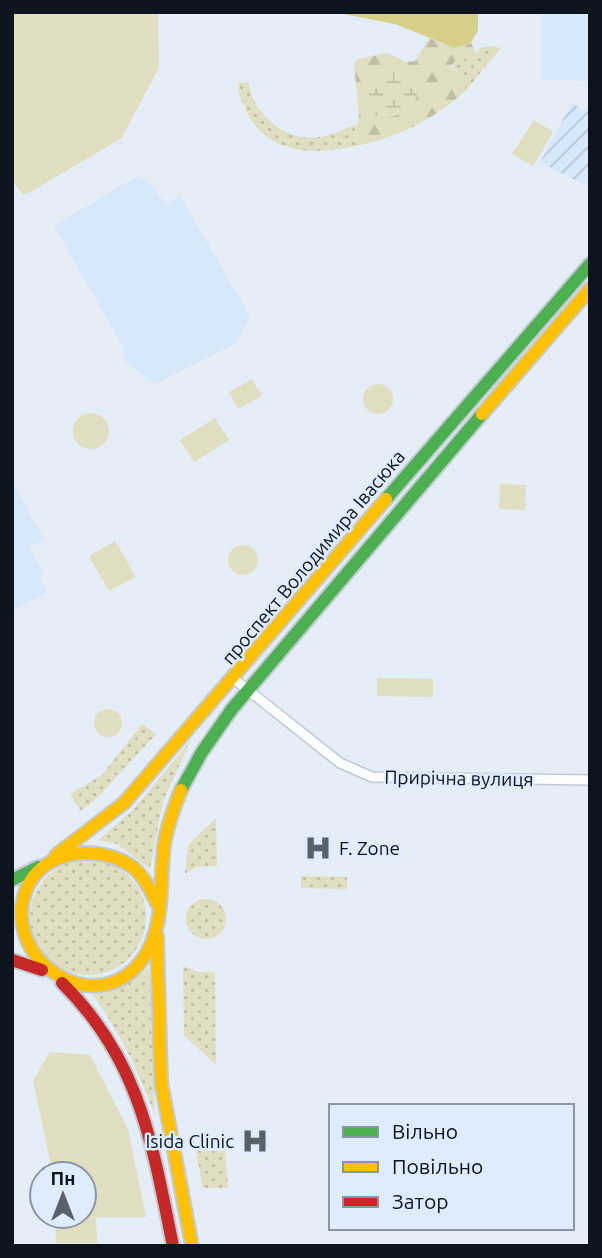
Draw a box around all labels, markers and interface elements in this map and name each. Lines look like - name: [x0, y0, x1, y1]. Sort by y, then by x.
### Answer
- street label: проспект Володимира Івасюка: [217, 446, 409, 668]
- street label: Прирічна вулиця: [384, 766, 534, 790]
- hospital icon: F. Zone: [303, 833, 333, 863]
- place label: F. Zone: [339, 837, 400, 859]
- legend: [329, 1104, 574, 1230]
- text: Вільно: [392, 1119, 458, 1143]
- hospital icon: Isida Clinic: [240, 1126, 270, 1156]
- place label: Isida Clinic: [145, 1130, 234, 1152]
- text: Повільно: [392, 1154, 483, 1178]
- north arrow: [28, 1160, 98, 1230]
- text: Пн: [51, 1167, 75, 1189]
- text: Затор: [392, 1189, 448, 1213]

